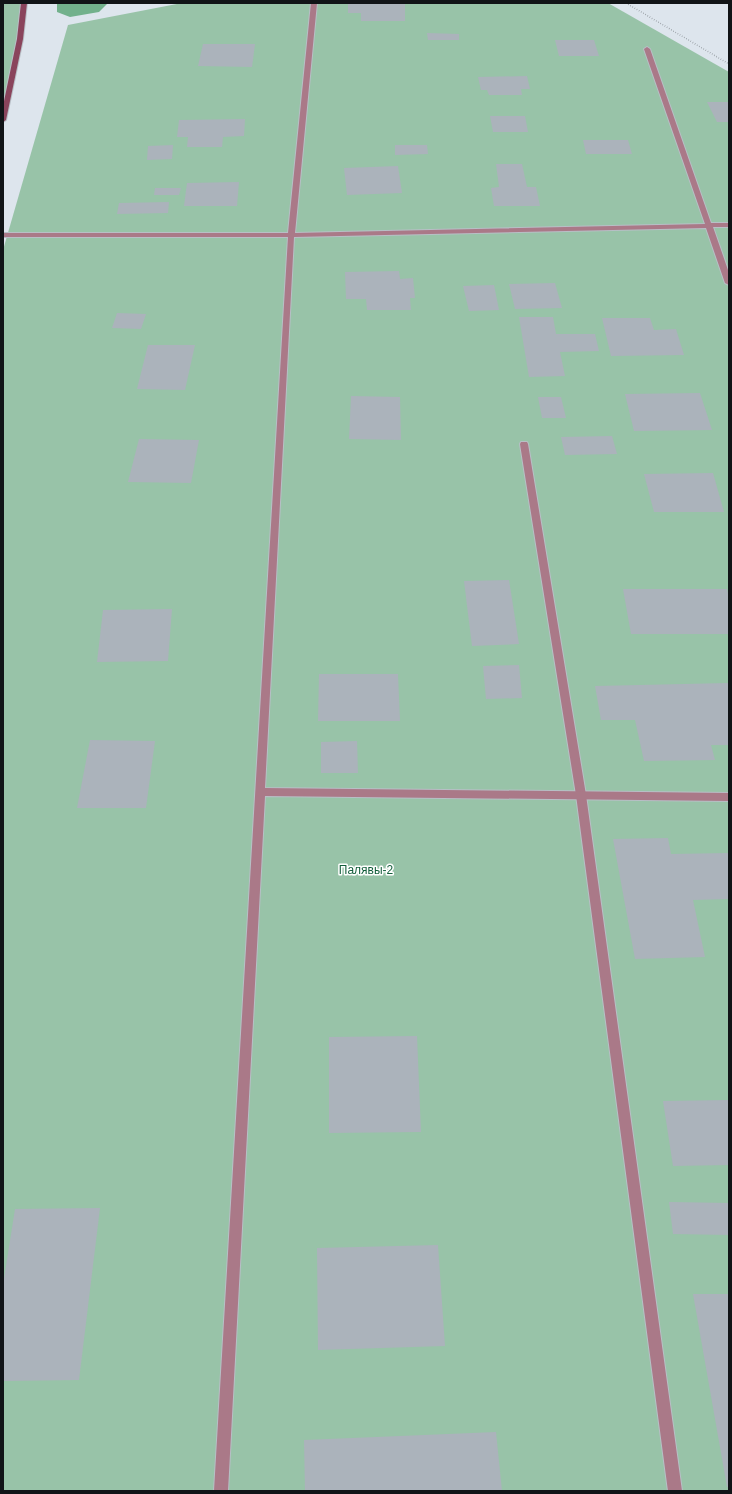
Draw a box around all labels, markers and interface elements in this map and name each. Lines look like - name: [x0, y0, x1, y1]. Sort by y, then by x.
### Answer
- park label: Палявы-2: [339, 863, 394, 877]

